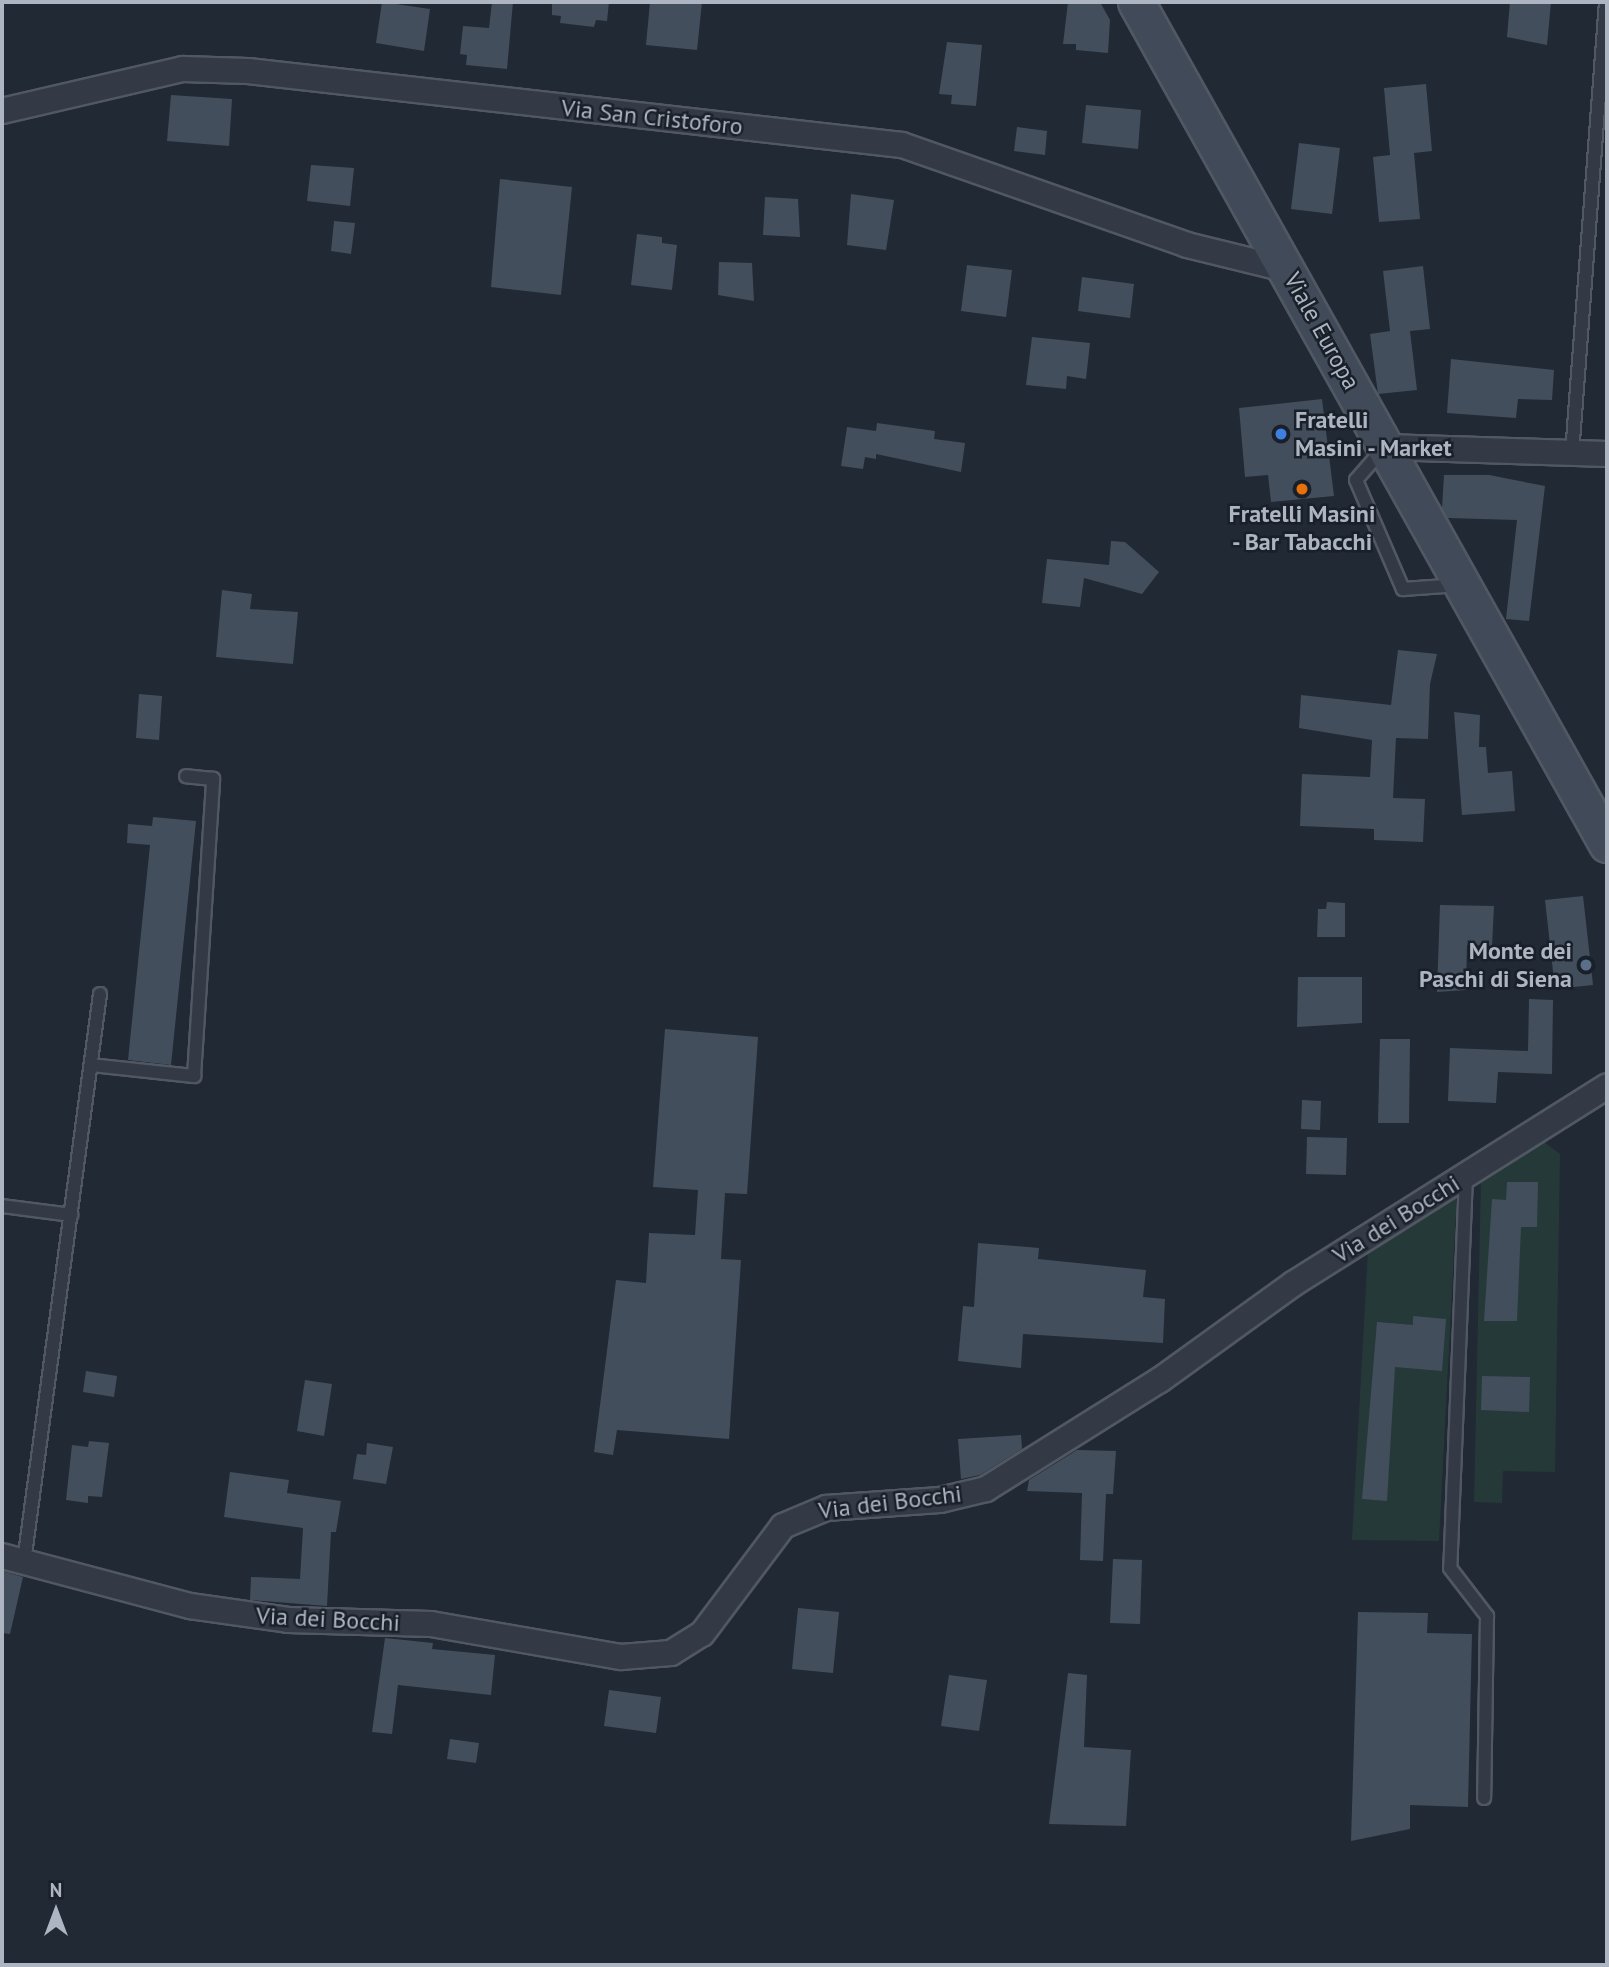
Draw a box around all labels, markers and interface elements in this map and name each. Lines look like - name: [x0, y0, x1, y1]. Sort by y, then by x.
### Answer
- street label: Via San Cristoforo: [560, 93, 744, 141]
- street label: Viale Europa: [1278, 267, 1366, 395]
- place label: Fratelli Masini - Market: [1295, 406, 1455, 462]
- marker: Fratelli Masini - Market: [1273, 426, 1289, 442]
- marker: Fratelli Masini - Bar Tabacchi: [1294, 481, 1310, 497]
- place label: Fratelli Masini - Bar Tabacchi: [1229, 500, 1375, 556]
- place label: Monte dei Paschi di Siena: [1419, 937, 1572, 993]
- marker: Monte dei Paschi di Siena: [1578, 957, 1594, 973]
- street label: Via dei Bocchi: [1327, 1169, 1465, 1269]
- street label: Via dei Bocchi: [817, 1479, 963, 1525]
- street label: Via dei Bocchi: [255, 1601, 401, 1637]
- north arrow: [21, 1876, 91, 1946]
- text: N: [50, 1878, 62, 1902]

